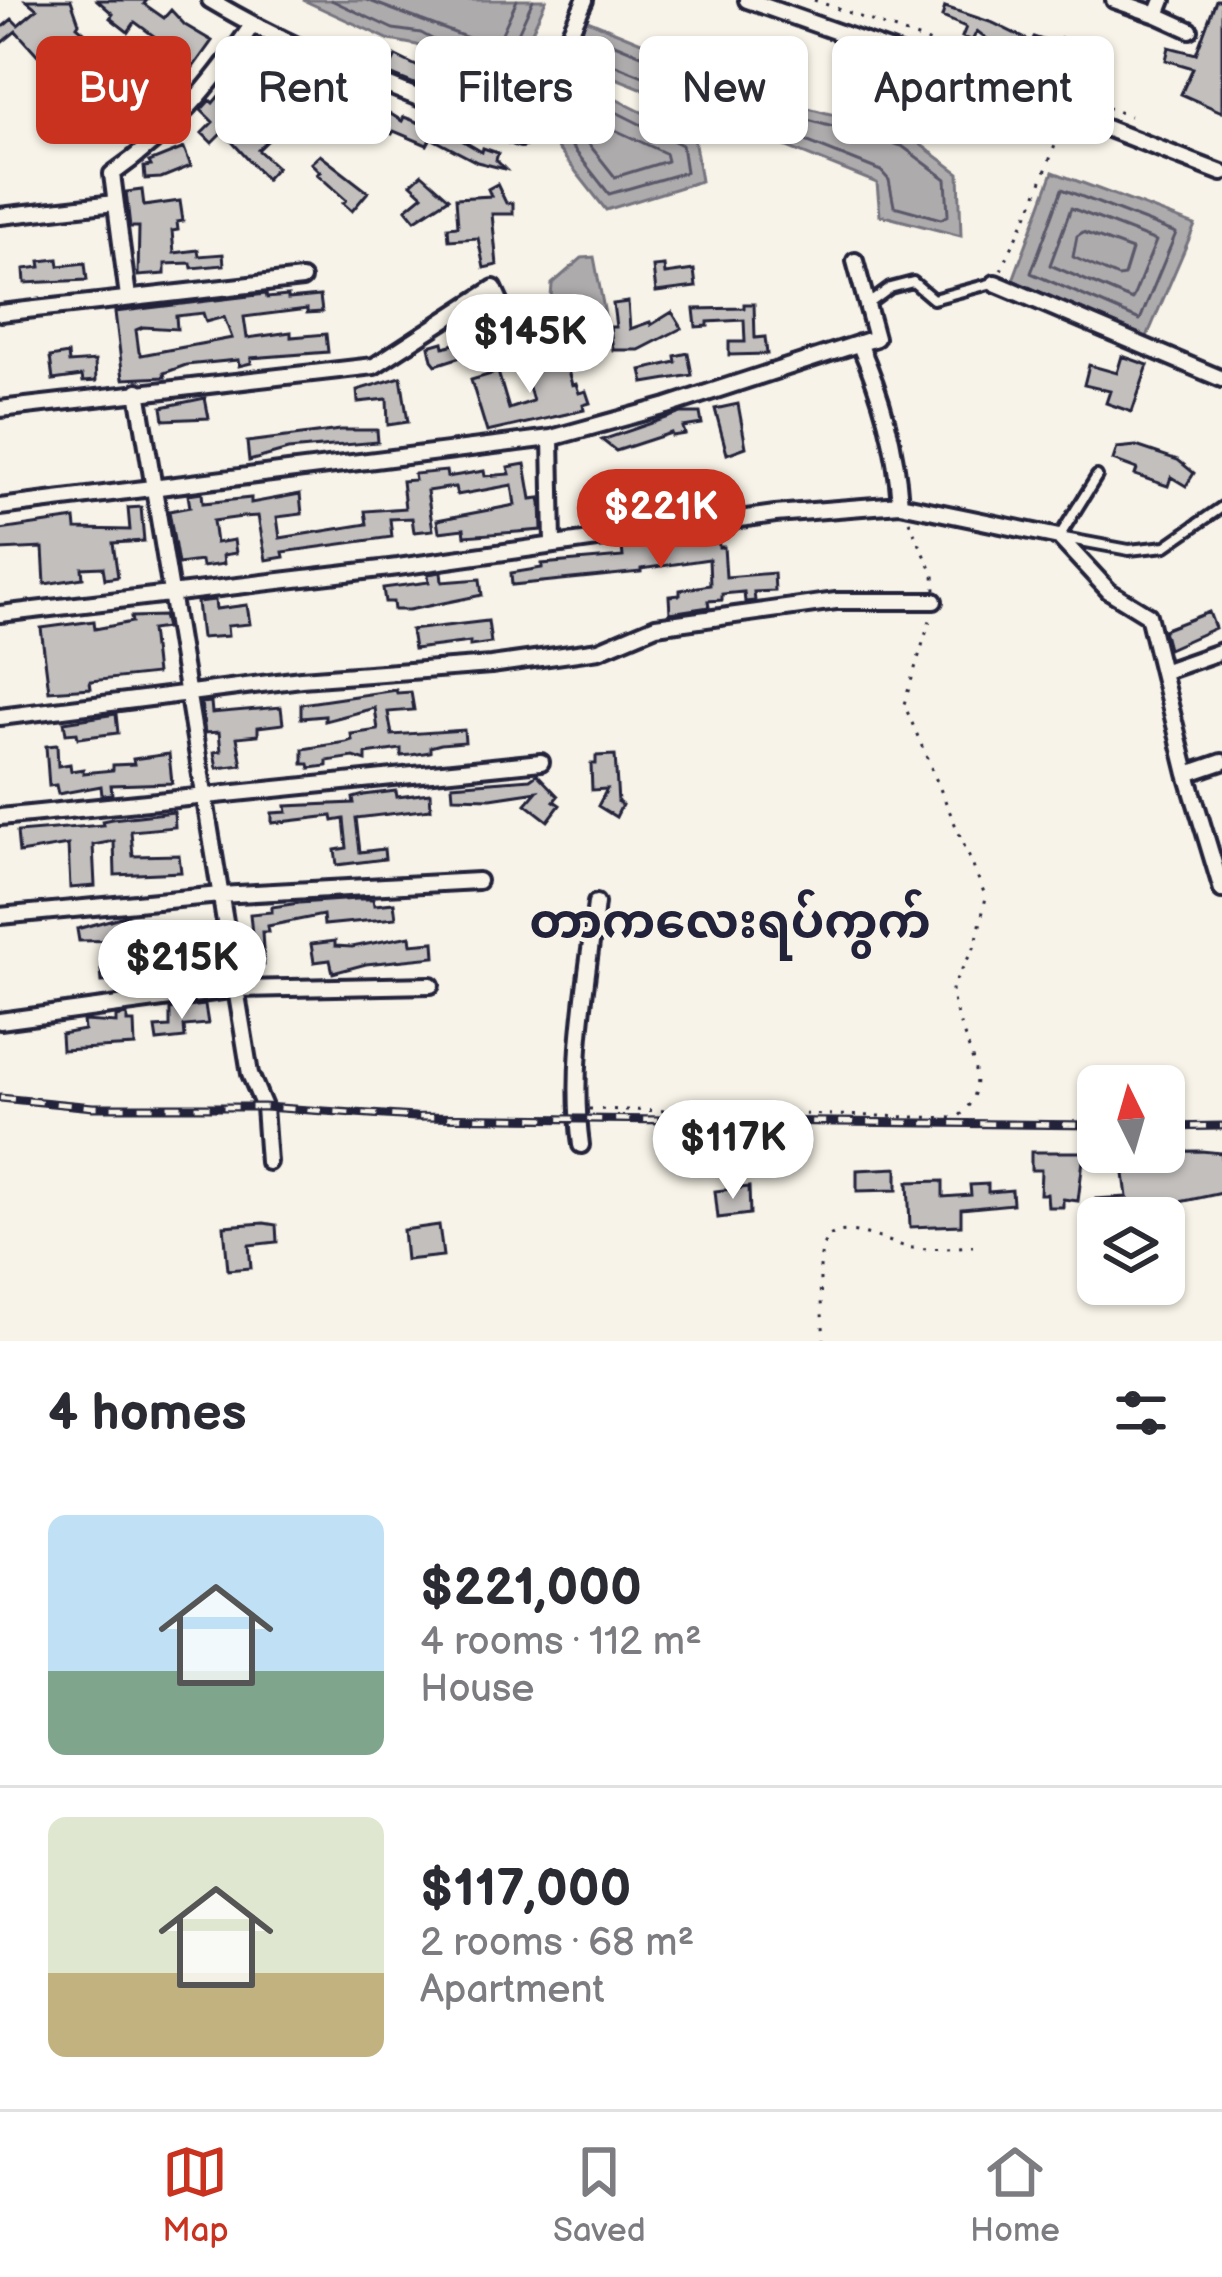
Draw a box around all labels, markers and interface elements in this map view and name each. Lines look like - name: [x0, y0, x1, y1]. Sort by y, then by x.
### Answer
- chip: Buy: [36, 36, 191, 144]
- chip: Rent: [215, 36, 391, 144]
- chip: Filters: [415, 36, 615, 144]
- chip: New: [639, 36, 808, 144]
- chip: Apartment: [832, 36, 1114, 144]
- pin: $145K: [446, 294, 614, 396]
- text: $145K: [473, 309, 587, 356]
- pin: $221K: [577, 469, 745, 571]
- text: $221K: [604, 484, 718, 531]
- district label: တာကလေးရပ်ကွက်: [529, 889, 931, 961]
- pin: $215K: [98, 920, 266, 1022]
- text: $215K: [125, 935, 239, 982]
- north arrow: [1077, 1065, 1185, 1173]
- map controls: [1077, 1065, 1185, 1305]
- pin: $117K: [649, 1100, 817, 1202]
- text: $117K: [680, 1115, 786, 1162]
- button: layers: [1077, 1197, 1185, 1305]
- icon: filters: [1108, 1380, 1174, 1446]
- text: 4 homes: [48, 1383, 247, 1444]
- text: $221,000: [420, 1558, 642, 1619]
- icon: home: [144, 1563, 288, 1707]
- text: 4 rooms · 112 m²: [420, 1619, 702, 1666]
- text: House: [420, 1666, 534, 1713]
- text: $117,000: [420, 1859, 631, 1920]
- icon: home: [144, 1865, 288, 2009]
- text: 2 rooms · 68 m²: [420, 1920, 694, 1967]
- text: Apartment: [420, 1967, 604, 2014]
- tab: Map: [162, 2139, 229, 2251]
- tab: Saved: [553, 2139, 646, 2251]
- tab: Home: [970, 2139, 1060, 2251]

